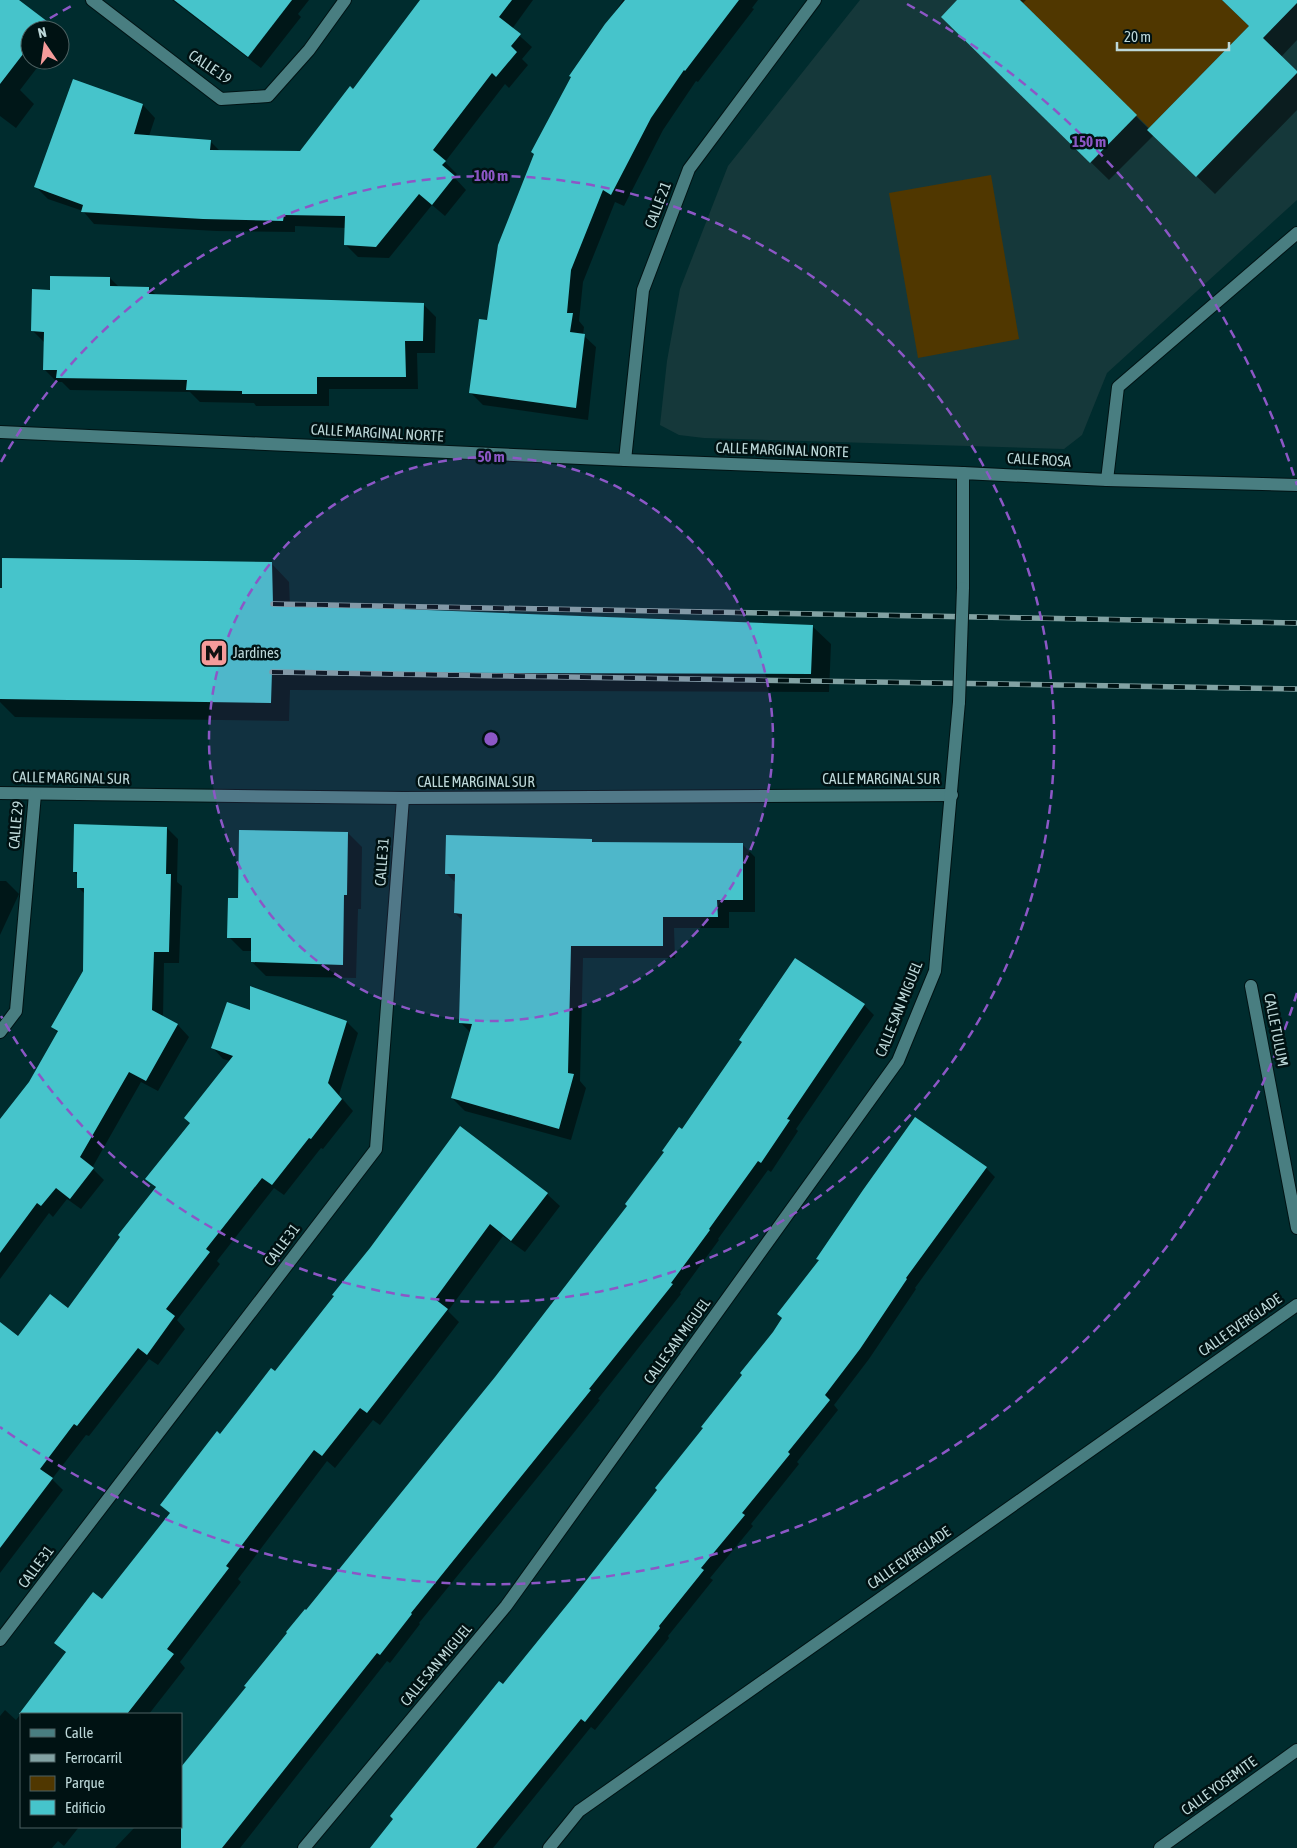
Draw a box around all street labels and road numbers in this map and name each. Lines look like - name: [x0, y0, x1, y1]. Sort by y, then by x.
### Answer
- street label: CALLE 19: [186, 46, 235, 87]
- street label: CALLE 21: [641, 179, 674, 230]
- street label: CALLE MARGINAL NORTE: [310, 421, 444, 444]
- street label: CALLE MARGINAL NORTE: [715, 439, 849, 460]
- street label: CALLE ROSA: [1007, 449, 1072, 470]
- street label: CALLE MARGINAL SUR: [12, 768, 130, 787]
- street label: CALLE MARGINAL SUR: [822, 770, 940, 787]
- street label: CALLE MARGINAL SUR: [417, 773, 535, 790]
- street label: CALLE 29: [5, 800, 26, 850]
- street label: CALLE 31: [371, 837, 392, 887]
- street label: CALLE SAN MIGUEL: [872, 958, 926, 1059]
- street label: CALLE TULUM: [1261, 992, 1292, 1068]
- street label: CALLE 31: [260, 1220, 303, 1269]
- street label: CALLE EVERGLADE: [1195, 1289, 1285, 1360]
- street label: CALLE SAN MIGUEL: [640, 1294, 713, 1387]
- street label: CALLE EVERGLADE: [864, 1522, 954, 1593]
- street label: CALLE 31: [14, 1542, 57, 1591]
- street label: CALLE SAN MIGUEL: [396, 1620, 475, 1709]
- street label: CALLE YOSEMITE: [1178, 1752, 1260, 1819]

